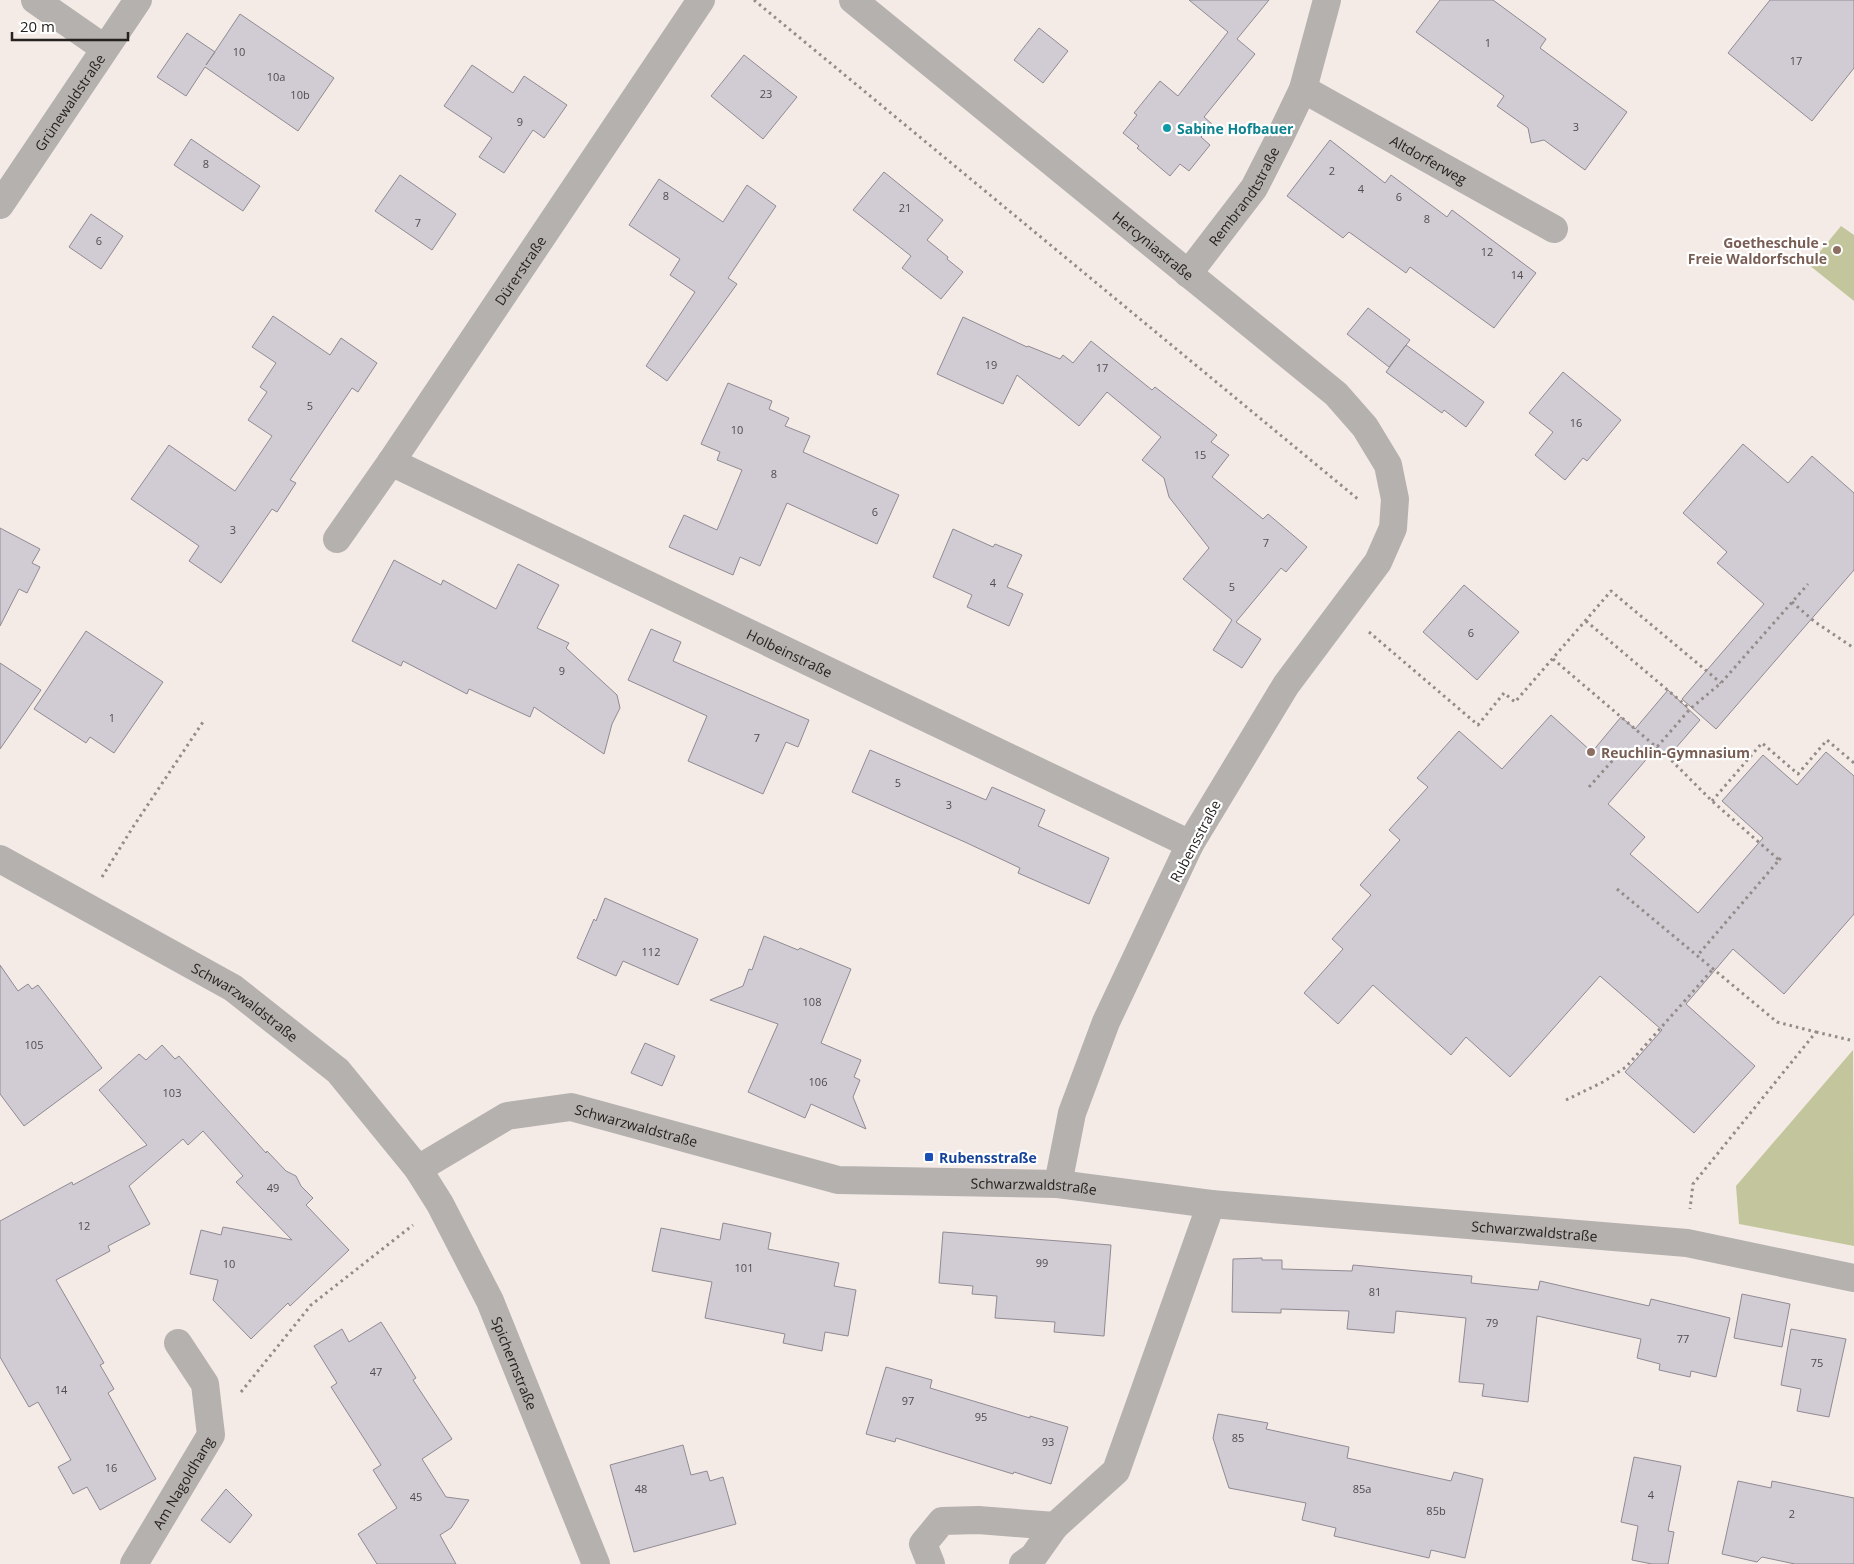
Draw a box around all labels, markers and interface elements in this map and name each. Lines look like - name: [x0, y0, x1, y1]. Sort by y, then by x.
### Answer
- scale bar: [12, 10, 129, 42]
- text: 20 m: [20, 16, 55, 36]
- house number: 1: [1485, 35, 1491, 50]
- house number: 10: [233, 44, 245, 59]
- street label: Grünewaldstraße: [30, 50, 109, 155]
- house number: 17: [1790, 53, 1802, 68]
- house number: 10a: [267, 69, 285, 84]
- house number: 23: [760, 86, 772, 101]
- house number: 10b: [290, 87, 310, 102]
- house number: 9: [517, 114, 523, 129]
- place label: Sabine Hofbauer: [1177, 119, 1294, 138]
- house number: 3: [1573, 119, 1579, 134]
- marker: Sabine Hofbauer: [1161, 122, 1173, 134]
- street label: Altdorferweg: [1387, 130, 1471, 188]
- street label: Rembrandtstraße: [1204, 143, 1283, 249]
- house number: 8: [203, 156, 209, 171]
- house number: 2: [1329, 163, 1335, 178]
- house number: 4: [1358, 181, 1365, 196]
- house number: 8: [663, 188, 669, 203]
- house number: 6: [1396, 189, 1402, 204]
- house number: 21: [899, 200, 911, 215]
- street label: Hercyniastraße: [1109, 206, 1198, 284]
- house number: 8: [1424, 211, 1430, 226]
- house number: 7: [415, 215, 421, 230]
- street label: Dürerstraße: [490, 232, 550, 309]
- house number: 6: [96, 233, 102, 248]
- place label: Goetheschule - Freie Waldorfschule: [1688, 233, 1827, 268]
- house number: 12: [1481, 244, 1493, 259]
- marker: Goetheschule - Freie Waldorfschule: [1831, 244, 1843, 256]
- house number: 14: [1511, 267, 1524, 282]
- house number: 19: [985, 357, 997, 372]
- house number: 17: [1096, 360, 1108, 375]
- house number: 5: [307, 398, 313, 413]
- house number: 16: [1570, 415, 1582, 430]
- house number: 10: [731, 422, 743, 437]
- house number: 15: [1194, 447, 1206, 462]
- house number: 8: [771, 466, 777, 481]
- house number: 6: [872, 504, 878, 519]
- house number: 3: [230, 522, 236, 537]
- house number: 7: [1263, 535, 1269, 550]
- house number: 4: [990, 575, 997, 590]
- house number: 5: [1229, 579, 1235, 594]
- street label: Holbeinstraße: [744, 624, 836, 681]
- house number: 6: [1468, 625, 1474, 640]
- house number: 9: [559, 663, 565, 678]
- house number: 1: [109, 710, 115, 725]
- house number: 7: [754, 730, 760, 745]
- place label: Reuchlin-Gymnasium: [1601, 743, 1750, 762]
- marker: Reuchlin-Gymnasium: [1585, 746, 1597, 758]
- house number: 5: [895, 775, 901, 790]
- street label: Rubensstraße: [1165, 796, 1225, 885]
- house number: 3: [946, 797, 952, 812]
- house number: 112: [642, 944, 660, 959]
- street label: Schwarzwaldstraße: [189, 958, 302, 1046]
- house number: 108: [803, 994, 821, 1009]
- house number: 105: [25, 1037, 43, 1052]
- house number: 106: [809, 1074, 827, 1089]
- house number: 103: [163, 1085, 181, 1100]
- street label: Schwarzwaldstraße: [573, 1099, 700, 1151]
- place label: Rubensstraße: [939, 1148, 1037, 1167]
- marker: Rubensstraße: [923, 1151, 935, 1163]
- street label: Schwarzwaldstraße: [971, 1173, 1098, 1199]
- house number: 49: [267, 1180, 279, 1195]
- street label: Schwarzwaldstraße: [1471, 1216, 1598, 1245]
- house number: 12: [78, 1218, 90, 1233]
- house number: 99: [1036, 1255, 1048, 1270]
- house number: 10: [223, 1256, 235, 1271]
- house number: 101: [735, 1260, 753, 1275]
- house number: 81: [1369, 1284, 1381, 1299]
- street label: Spichernstraße: [488, 1313, 542, 1413]
- house number: 79: [1486, 1315, 1498, 1330]
- house number: 77: [1677, 1331, 1689, 1346]
- house number: 75: [1811, 1355, 1823, 1370]
- house number: 47: [370, 1364, 382, 1379]
- house number: 14: [55, 1382, 68, 1397]
- house number: 97: [902, 1393, 914, 1408]
- house number: 95: [975, 1409, 987, 1424]
- house number: 85: [1232, 1430, 1244, 1445]
- street label: Am Nagoldhang: [148, 1432, 218, 1532]
- house number: 93: [1042, 1434, 1054, 1449]
- house number: 16: [105, 1460, 117, 1475]
- house number: 48: [635, 1481, 647, 1496]
- house number: 85a: [1353, 1481, 1371, 1496]
- house number: 4: [1648, 1487, 1655, 1502]
- house number: 45: [410, 1489, 422, 1504]
- house number: 85b: [1426, 1503, 1446, 1518]
- house number: 2: [1789, 1506, 1795, 1521]

